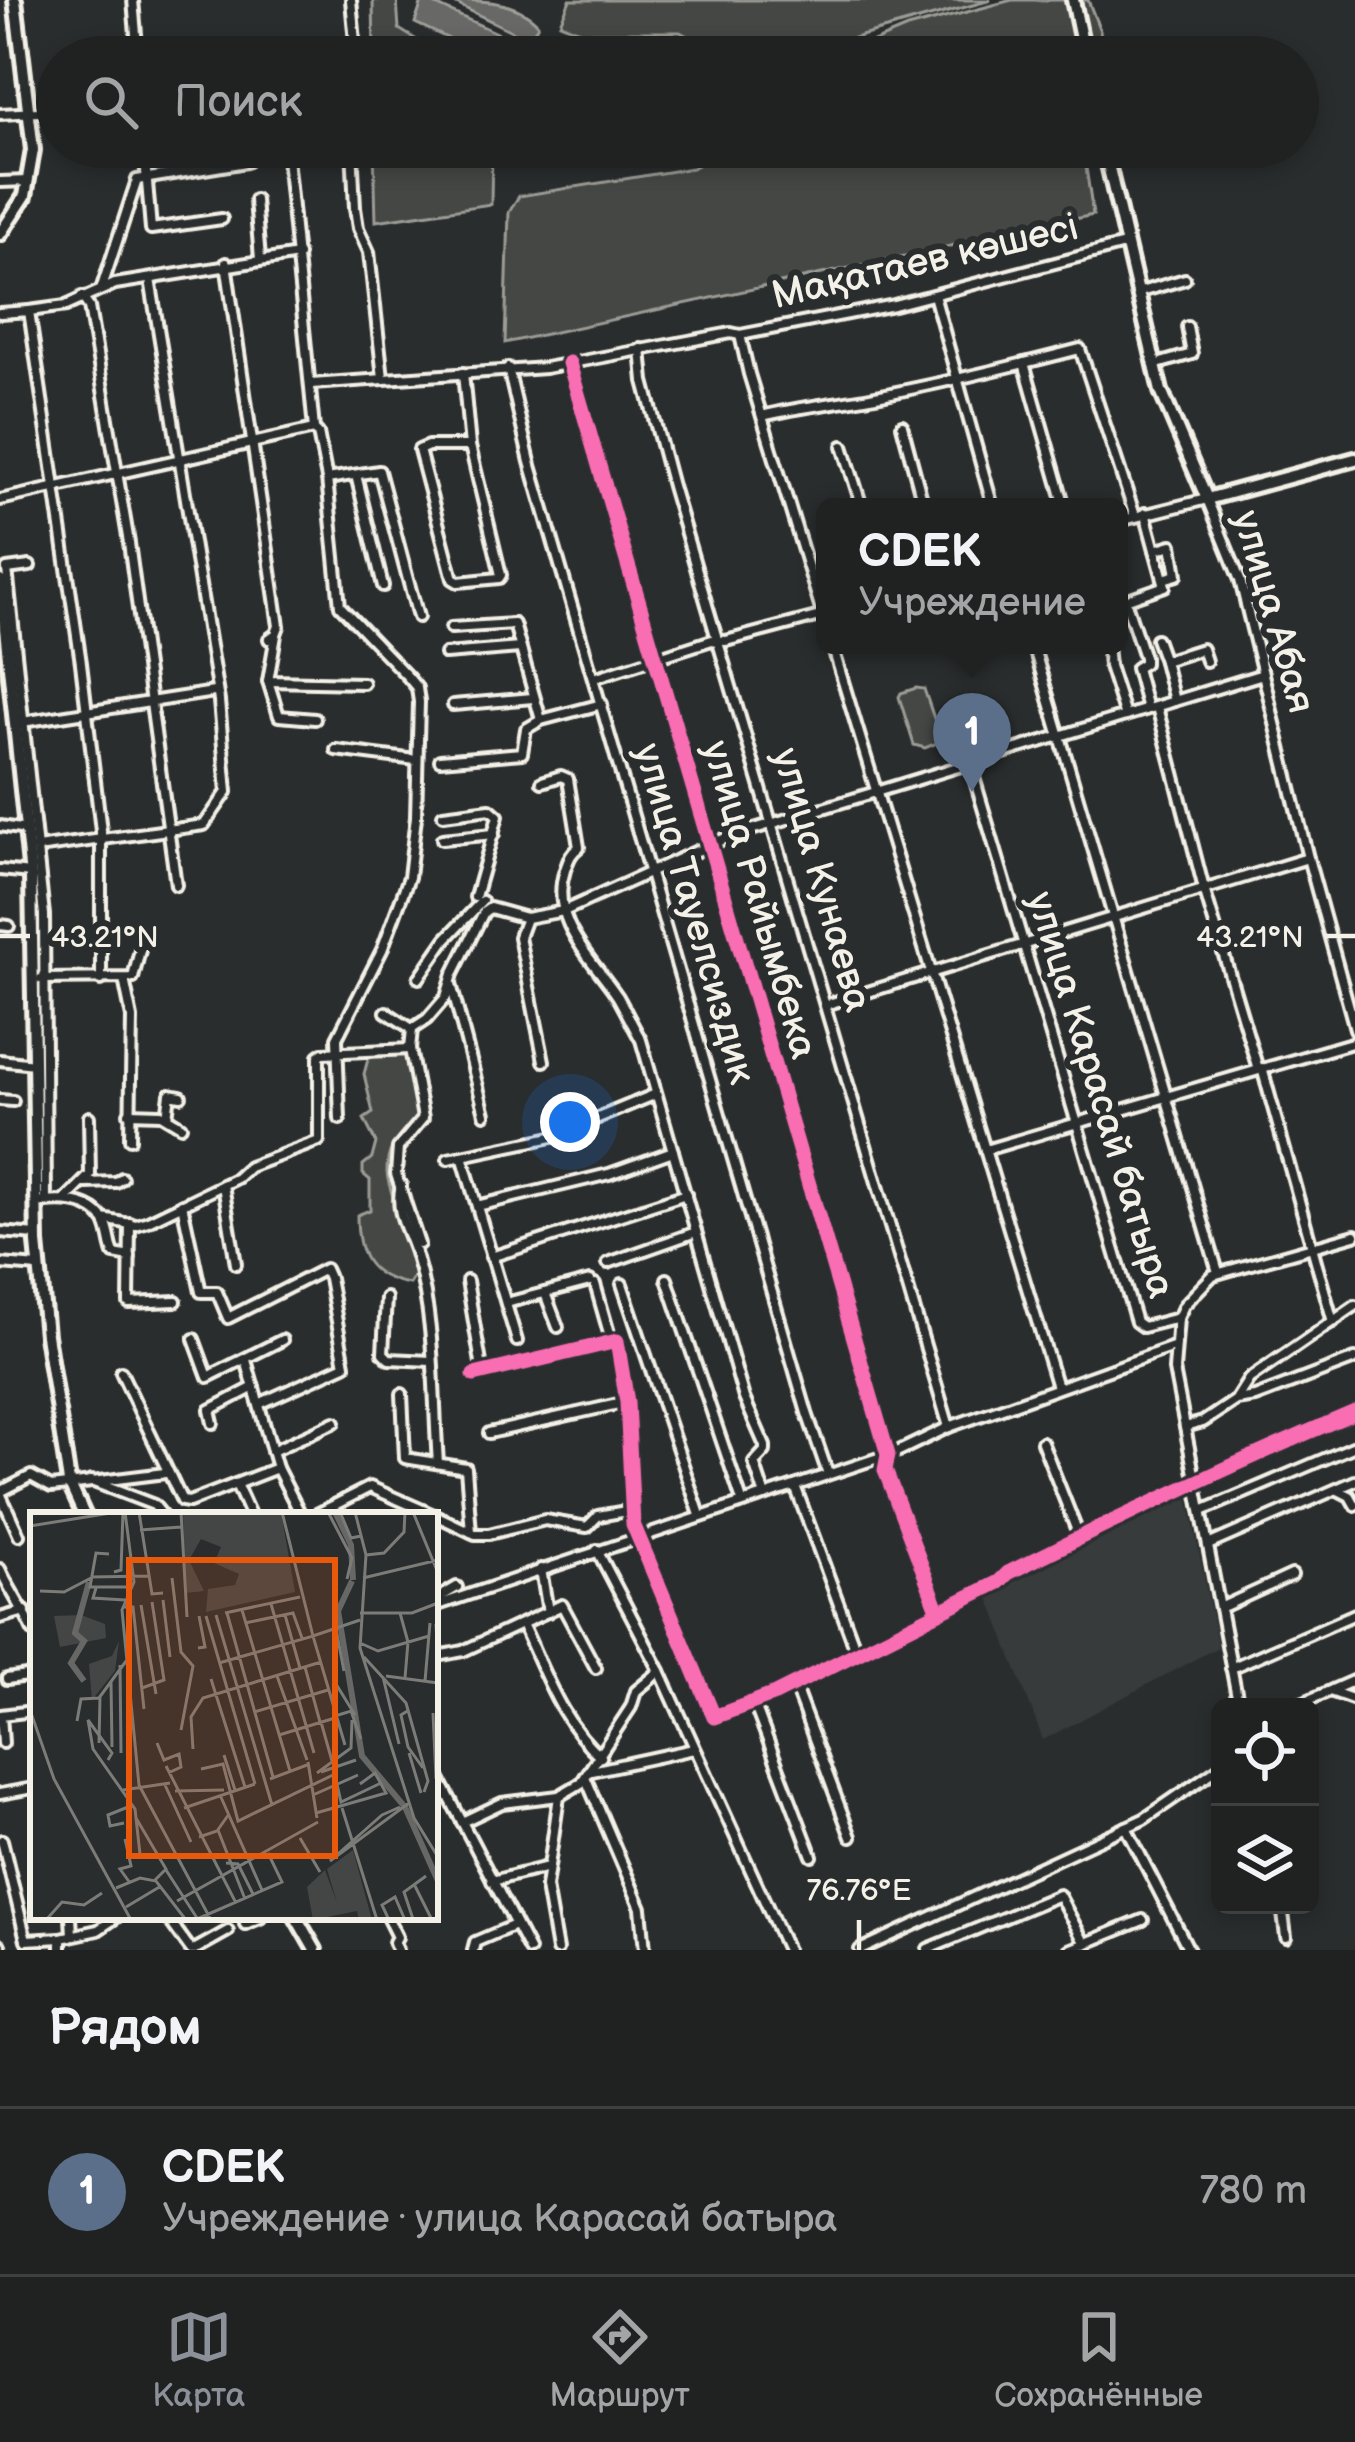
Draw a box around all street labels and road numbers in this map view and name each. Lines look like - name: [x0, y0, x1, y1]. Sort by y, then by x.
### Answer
- street label: Мақатаев көшесі: [767, 204, 1083, 320]
- street label: улица Абая: [1222, 505, 1324, 719]
- street label: улица Райымбека: [691, 736, 827, 1064]
- street label: улица Тауелсиздик: [623, 738, 765, 1090]
- street label: улица Кунаева: [761, 743, 881, 1017]
- street label: улица Карасай батыра: [1016, 886, 1184, 1304]

